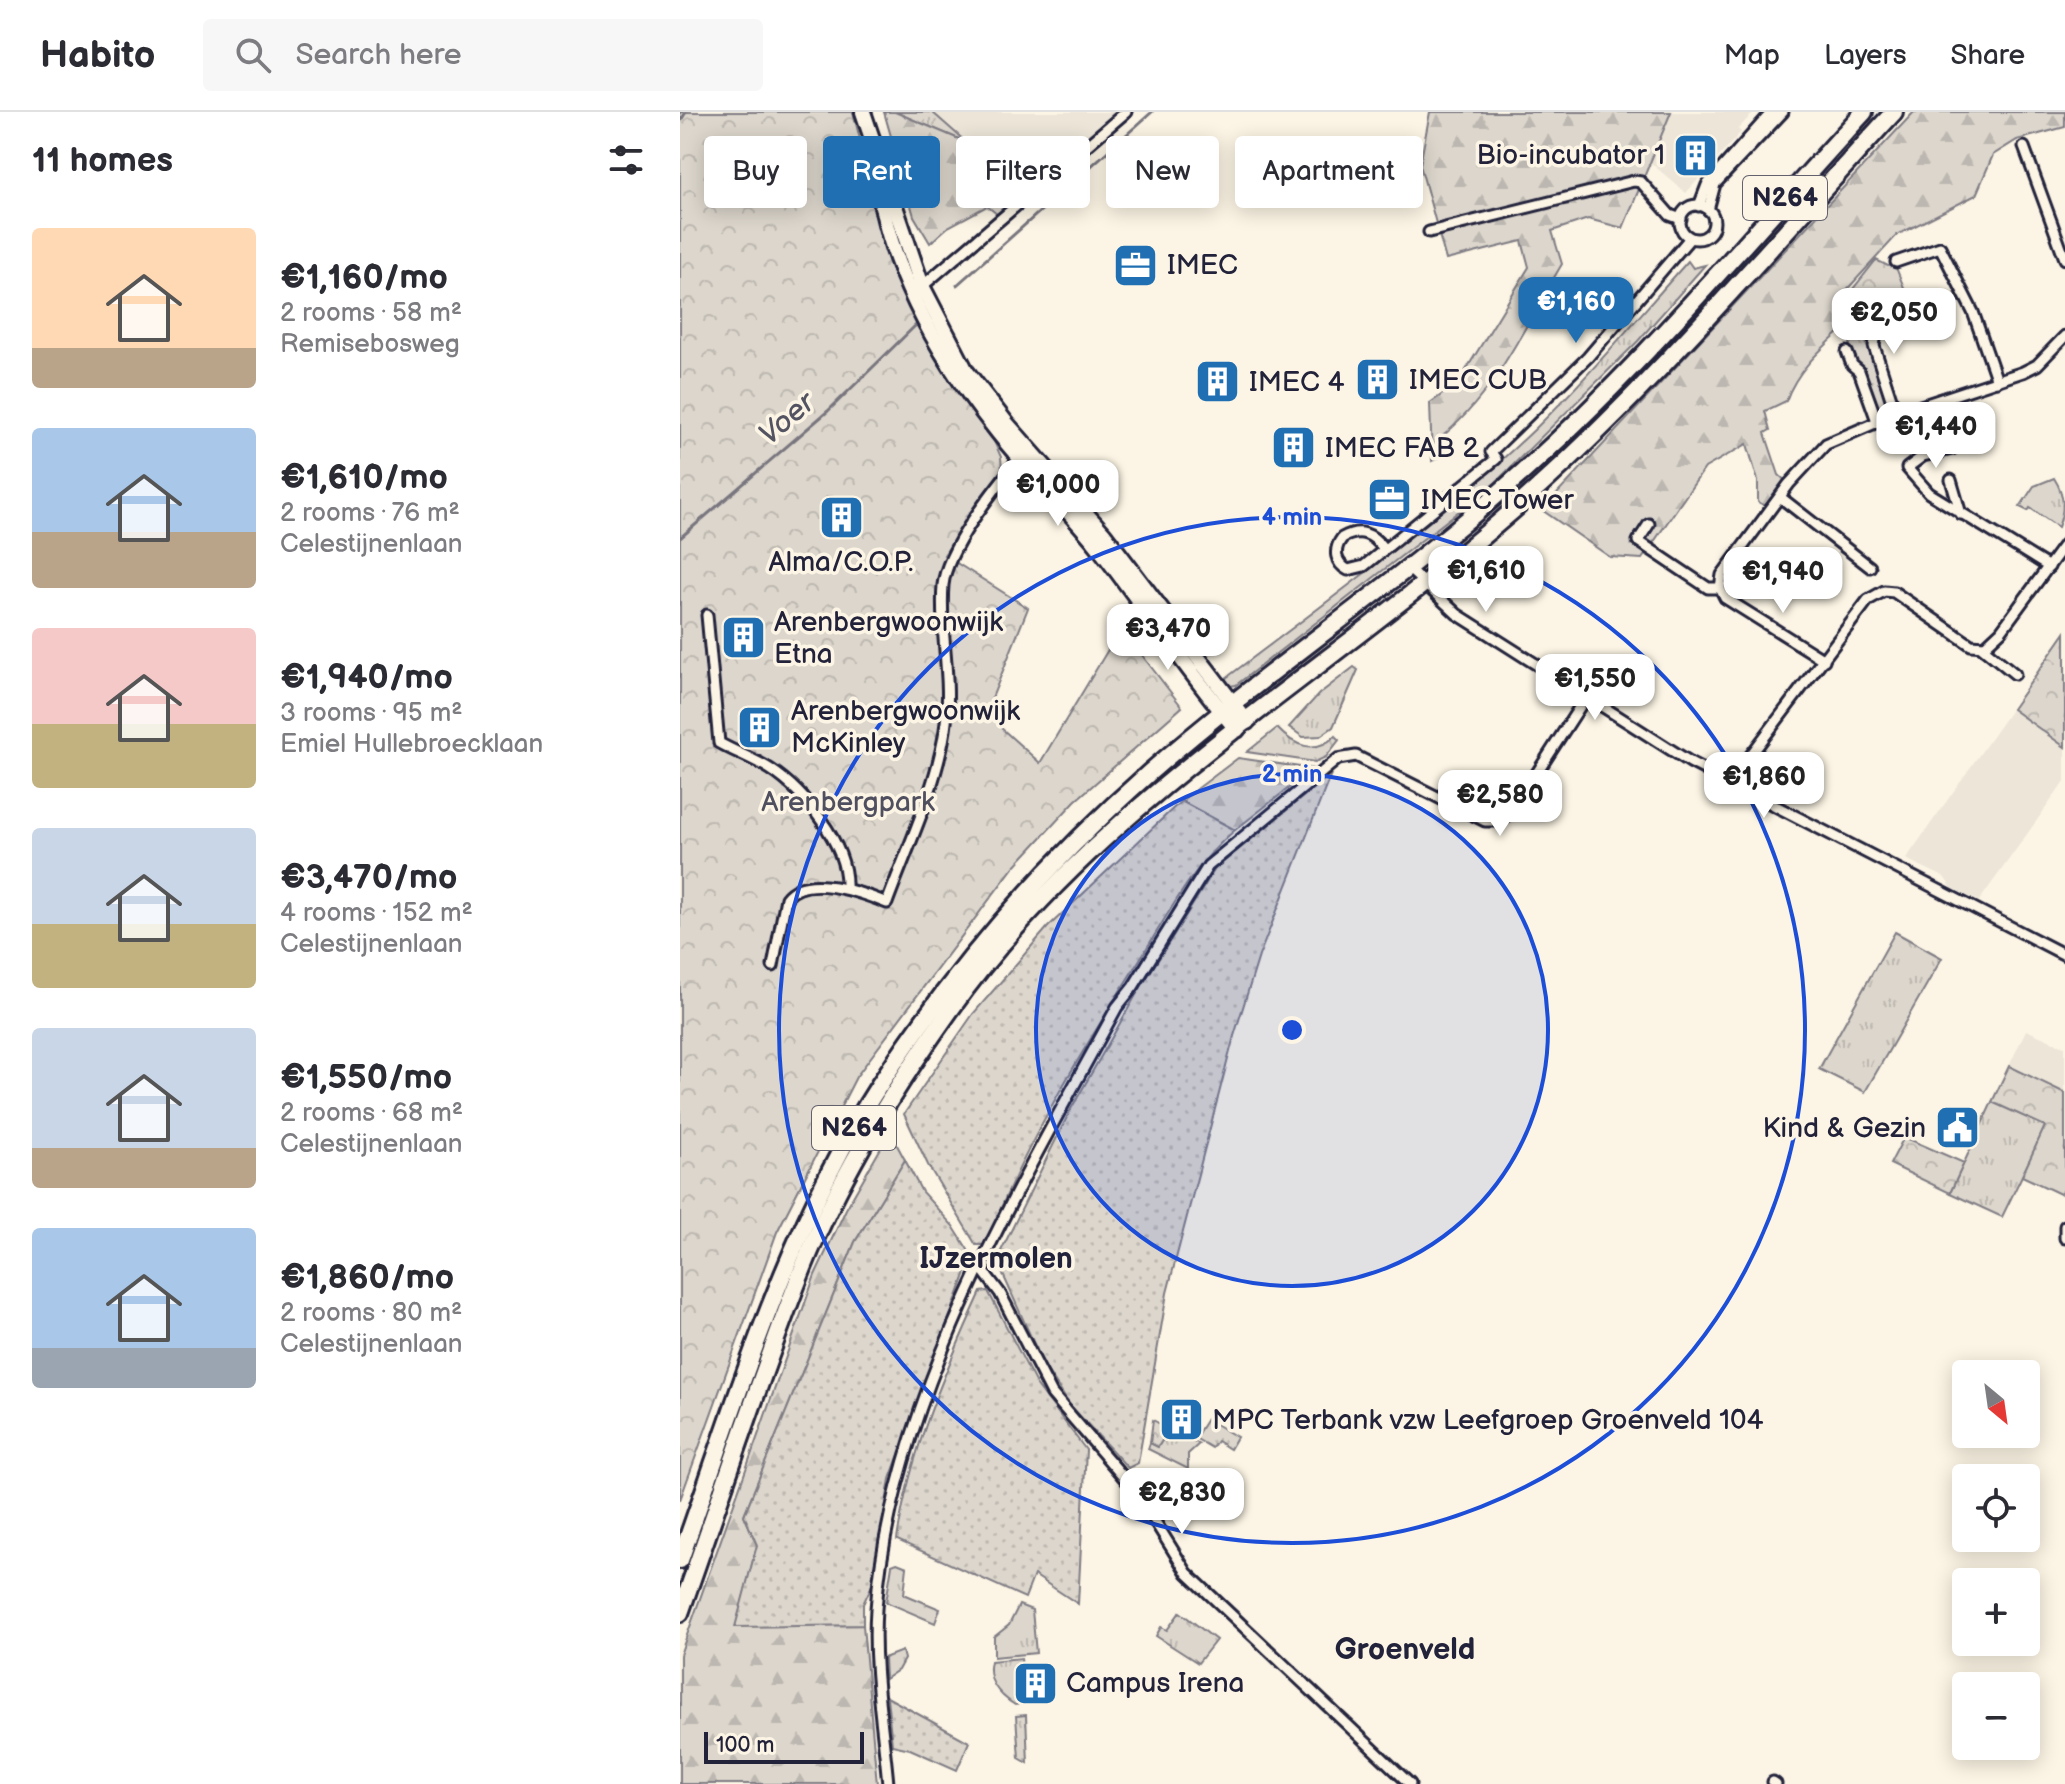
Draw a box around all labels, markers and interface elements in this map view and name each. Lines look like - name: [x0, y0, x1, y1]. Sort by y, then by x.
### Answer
- search box: [203, 19, 763, 91]
- text: Habito: [40, 33, 155, 78]
- icon: search: [231, 33, 275, 77]
- text: Search here: [295, 37, 462, 73]
- text: Map: [1724, 39, 1780, 72]
- text: Layers: [1824, 39, 1907, 72]
- text: Share: [1951, 39, 2025, 72]
- building icon: Bio-incubator 1: [1672, 131, 1720, 179]
- chip: Buy: [704, 136, 807, 208]
- chip: Rent: [823, 136, 940, 208]
- chip: Filters: [956, 136, 1090, 208]
- chip: New: [1106, 136, 1219, 208]
- chip: Apartment: [1235, 136, 1423, 208]
- icon: filters: [604, 138, 648, 182]
- place label: Bio-incubator 1: [1477, 139, 1665, 172]
- text: 11 homes: [32, 140, 173, 181]
- road number: N264: [1743, 176, 1827, 220]
- office icon: IMEC: [1112, 241, 1160, 289]
- place label: IMEC: [1167, 249, 1238, 282]
- text: €1,160/mo: [280, 257, 448, 298]
- icon: home: [96, 260, 192, 356]
- pin: €1,160: [1511, 277, 1641, 345]
- text: €1,160: [1536, 287, 1616, 318]
- pin: €2,050: [1829, 288, 1959, 356]
- text: 2 rooms · 58 m²: [280, 298, 462, 329]
- text: €2,050: [1850, 298, 1938, 329]
- text: Remisebosweg: [280, 329, 460, 360]
- building icon: IMEC CUB: [1354, 356, 1402, 404]
- building icon: IMEC 4: [1194, 358, 1242, 406]
- place label: IMEC CUB: [1409, 364, 1547, 397]
- place label: IMEC 4: [1249, 366, 1344, 399]
- water label: Voer: [752, 384, 824, 453]
- pin: €1,440: [1871, 402, 2001, 470]
- text: €1,440: [1894, 412, 1978, 443]
- building icon: IMEC FAB 2: [1270, 424, 1318, 472]
- place label: IMEC FAB 2: [1325, 432, 1480, 465]
- text: €1,610/mo: [280, 457, 448, 498]
- icon: home: [96, 460, 192, 556]
- pin: €1,000: [993, 460, 1123, 528]
- text: €1,000: [1016, 470, 1100, 501]
- office icon: IMEC Tower: [1366, 476, 1414, 524]
- place label: IMEC Tower: [1421, 484, 1574, 517]
- building icon: Alma/C.O.P.: [817, 493, 865, 541]
- text: 2 rooms · 76 m²: [280, 498, 460, 529]
- text: 4 min: [1262, 503, 1322, 532]
- text: Celestijnenlaan: [280, 529, 463, 560]
- place label: Alma/C.O.P.: [769, 546, 913, 579]
- pin: €1,610: [1421, 546, 1551, 614]
- pin: €1,940: [1718, 547, 1848, 615]
- text: €1,610: [1446, 556, 1526, 587]
- text: €1,940: [1741, 557, 1825, 588]
- pin: €3,470: [1103, 604, 1233, 672]
- place label: Arenbergwoonwijk Etna: [774, 606, 1003, 671]
- building icon: Arenbergwoonwijk Etna: [719, 614, 767, 662]
- text: €3,470: [1125, 614, 1211, 645]
- pin: €1,550: [1530, 654, 1660, 722]
- text: €1,940/mo: [280, 657, 453, 698]
- icon: home: [96, 660, 192, 756]
- text: €1,550: [1554, 664, 1636, 695]
- place label: Arenbergwoonwijk McKinley: [791, 695, 1020, 760]
- text: 3 rooms · 95 m²: [280, 698, 462, 729]
- building icon: Arenbergwoonwijk McKinley: [736, 703, 784, 751]
- text: Emiel Hullebroecklaan: [280, 729, 543, 760]
- pin: €1,860: [1699, 752, 1829, 820]
- text: 2 min: [1262, 760, 1322, 789]
- text: €1,860: [1722, 762, 1806, 793]
- pin: €2,580: [1435, 770, 1565, 838]
- text: €2,580: [1456, 780, 1544, 811]
- park label: Arenbergpark: [761, 786, 935, 819]
- text: €3,470/mo: [280, 857, 457, 898]
- icon: home: [96, 860, 192, 956]
- text: 4 rooms · 152 m²: [280, 898, 473, 929]
- text: Celestijnenlaan: [280, 929, 463, 960]
- centre of rings: [1278, 1016, 1306, 1044]
- text: €1,550/mo: [280, 1057, 452, 1098]
- icon: home: [96, 1060, 192, 1156]
- text: 2 rooms · 68 m²: [280, 1098, 463, 1129]
- public building icon: Kind & Gezin: [1933, 1104, 1981, 1152]
- road number: N264: [812, 1106, 896, 1150]
- place label: Kind & Gezin: [1763, 1112, 1926, 1145]
- text: Celestijnenlaan: [280, 1129, 463, 1160]
- district label: IJzermolen: [919, 1241, 1073, 1277]
- text: €1,860/mo: [280, 1257, 454, 1298]
- icon: home: [96, 1260, 192, 1356]
- text: 2 rooms · 80 m²: [280, 1298, 462, 1329]
- text: Celestijnenlaan: [280, 1329, 463, 1360]
- north arrow: [1952, 1360, 2040, 1448]
- map controls: [1952, 1360, 2040, 1760]
- building icon: MPC Terbank vzw Leefgroep Groenveld 104: [1157, 1396, 1205, 1444]
- place label: MPC Terbank vzw Leefgroep Groenveld 104: [1212, 1404, 1764, 1437]
- button: locate: [1952, 1464, 2040, 1552]
- pin: €2,830: [1117, 1468, 1247, 1536]
- text: €2,830: [1138, 1478, 1226, 1509]
- button: +: [1952, 1568, 2040, 1656]
- district label: Groenveld: [1335, 1632, 1475, 1668]
- building icon: Campus Irena: [1011, 1659, 1059, 1707]
- place label: Campus Irena: [1066, 1667, 1244, 1700]
- button: −: [1952, 1672, 2040, 1760]
- scale bar: [704, 1728, 864, 1764]
- text: 100 m: [716, 1732, 775, 1759]

